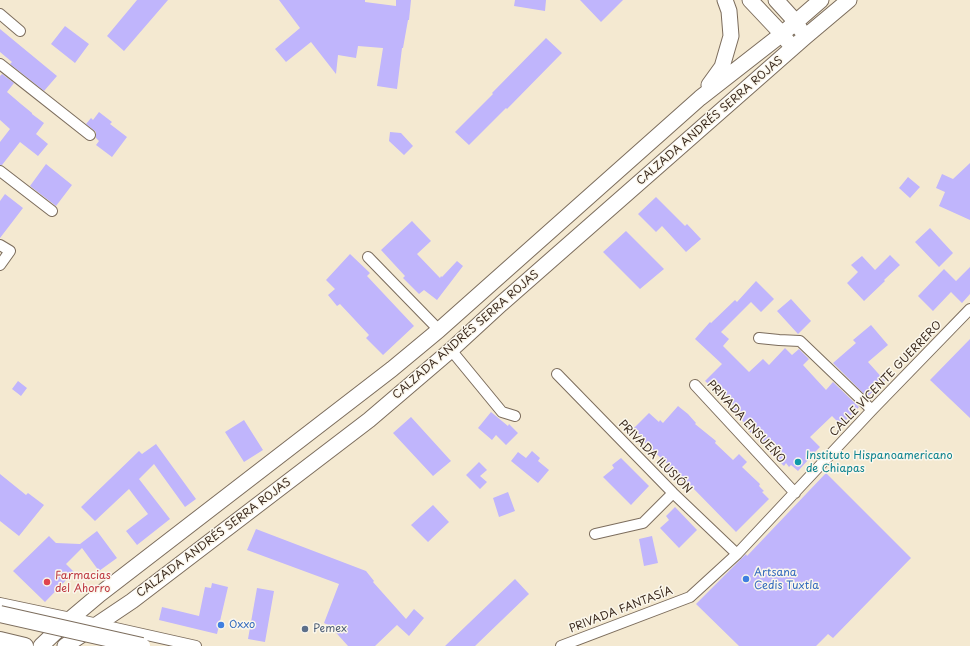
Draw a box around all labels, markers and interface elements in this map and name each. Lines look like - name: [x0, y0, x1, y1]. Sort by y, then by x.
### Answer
- street label: CALZADA ANDRÉS SERRA ROJAS: [634, 54, 786, 188]
- street label: CALZADA ANDRÉS SERRA ROJAS: [390, 268, 542, 402]
- street label: CALLE VICENTE GUERRERO: [827, 319, 945, 439]
- street label: PRIVADA ENSUEÑO: [704, 378, 788, 466]
- street label: PRIVADA ILUSIÓN: [616, 418, 694, 496]
- place label: Instituto Hispanoamericano de Chiapas: [806, 449, 953, 475]
- marker: Instituto Hispanoamericano de Chiapas: [793, 457, 803, 467]
- street label: CALZADA ANDRÉS SERRA ROJAS: [134, 476, 294, 600]
- place label: Artsana Cedis Tuxtla: [754, 566, 819, 592]
- place label: Farmacias del Ahorro: [55, 569, 111, 595]
- marker: Artsana Cedis Tuxtla: [741, 574, 751, 584]
- marker: Farmacias del Ahorro: [42, 577, 52, 587]
- street label: PRIVADA FANTASÍA: [568, 584, 674, 636]
- place label: Oxxo: [229, 618, 255, 632]
- marker: Oxxo: [216, 620, 226, 630]
- place label: Pemex: [313, 622, 347, 636]
- marker: Pemex: [300, 624, 310, 634]

